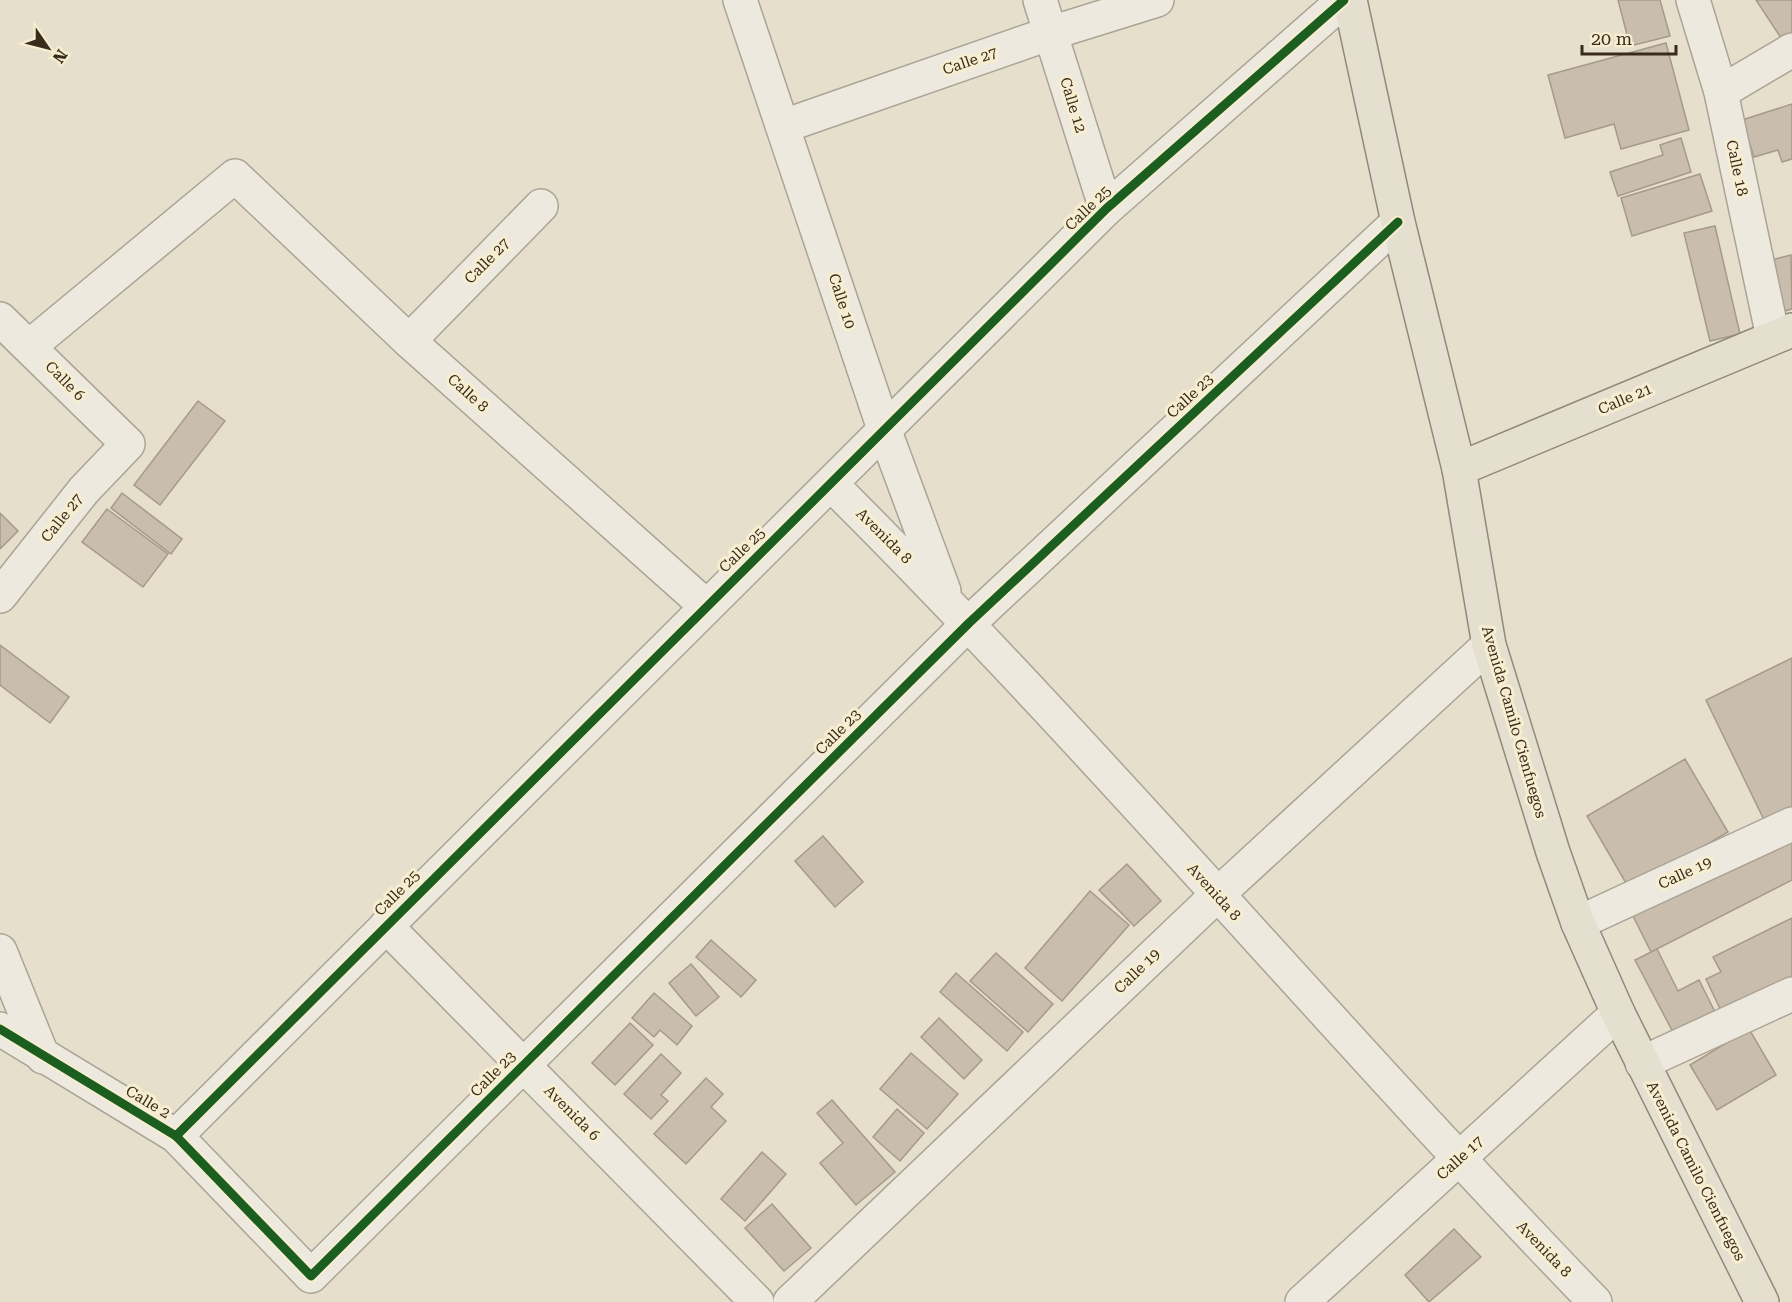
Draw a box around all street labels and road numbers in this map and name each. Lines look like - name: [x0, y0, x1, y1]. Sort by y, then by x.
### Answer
- street label: Calle 27: [940, 43, 1000, 79]
- street label: Calle 12: [1056, 75, 1090, 135]
- street label: Calle 18: [1722, 138, 1752, 198]
- street label: Calle 25: [1061, 182, 1115, 234]
- street label: Calle 27: [460, 234, 514, 288]
- street label: Calle 10: [825, 271, 859, 331]
- street label: Calle 6: [41, 357, 89, 405]
- street label: Calle 8: [444, 370, 492, 416]
- street label: Calle 23: [1163, 370, 1217, 422]
- street label: Calle 21: [1595, 380, 1655, 418]
- street label: Calle 27: [37, 490, 87, 546]
- street label: Avenida 8: [853, 505, 915, 567]
- street label: Calle 25: [715, 524, 769, 576]
- street label: Avenida Camilo Cienfuegos: [1478, 624, 1550, 820]
- street label: Calle 23: [811, 705, 865, 759]
- street label: Calle 19: [1655, 853, 1715, 893]
- street label: Avenida 8: [1184, 860, 1244, 924]
- street label: Calle 25: [370, 866, 424, 920]
- street label: Calle 19: [1110, 945, 1164, 997]
- street label: Calle 23: [466, 1047, 520, 1101]
- street label: Avenida Camilo Cienfuegos: [1643, 1078, 1749, 1264]
- street label: Calle 2: [123, 1082, 173, 1122]
- street label: Avenida 6: [541, 1082, 603, 1144]
- street label: Calle 17: [1433, 1132, 1487, 1184]
- street label: Avenida 8: [1513, 1217, 1575, 1281]

